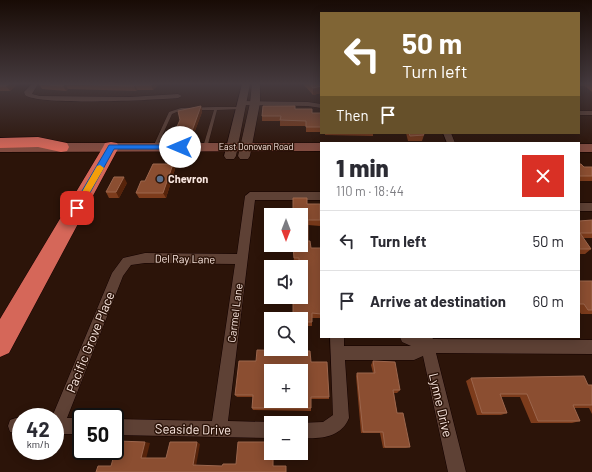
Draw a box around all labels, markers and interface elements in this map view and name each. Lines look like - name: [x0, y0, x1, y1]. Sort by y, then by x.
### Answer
- text: 50 m: [402, 26, 462, 60]
- icon: left: [336, 28, 388, 80]
- text: Turn left: [402, 60, 468, 82]
- icon: arrive: [377, 104, 399, 126]
- text: Then: [336, 106, 369, 124]
- position arrow: [159, 126, 201, 168]
- street label: East Donovan Road: [219, 141, 293, 152]
- text: 1 min: [336, 153, 389, 182]
- button: close: [522, 155, 564, 197]
- place label: Chevron: [168, 172, 208, 185]
- marker: Chevron: [155, 174, 165, 184]
- text: 110 m · 18:44: [336, 183, 404, 199]
- pin: [60, 191, 94, 225]
- icon: arrive: [66, 197, 88, 219]
- north arrow: [264, 208, 308, 252]
- map controls: [264, 208, 308, 460]
- icon: left: [336, 230, 358, 252]
- text: Turn left: [370, 232, 426, 250]
- text: 50 m: [532, 232, 564, 250]
- street label: Del Ray Lane: [155, 251, 216, 266]
- button: sound: [264, 260, 308, 304]
- street label: Carmel Lane: [224, 283, 245, 343]
- street label: Pacific Grove Place: [62, 289, 118, 395]
- icon: arrive: [336, 290, 358, 312]
- text: Arrive at destination: [370, 292, 506, 310]
- text: 60 m: [532, 292, 564, 310]
- button: search: [264, 312, 308, 356]
- button: +: [264, 364, 308, 408]
- street label: Lynne Drive: [426, 371, 456, 439]
- speed limit sign: 50: [72, 408, 124, 460]
- button: −: [264, 416, 308, 460]
- text: 42: [26, 417, 50, 441]
- street label: Seaside Drive: [155, 420, 231, 438]
- text: km/h: [27, 438, 49, 450]

